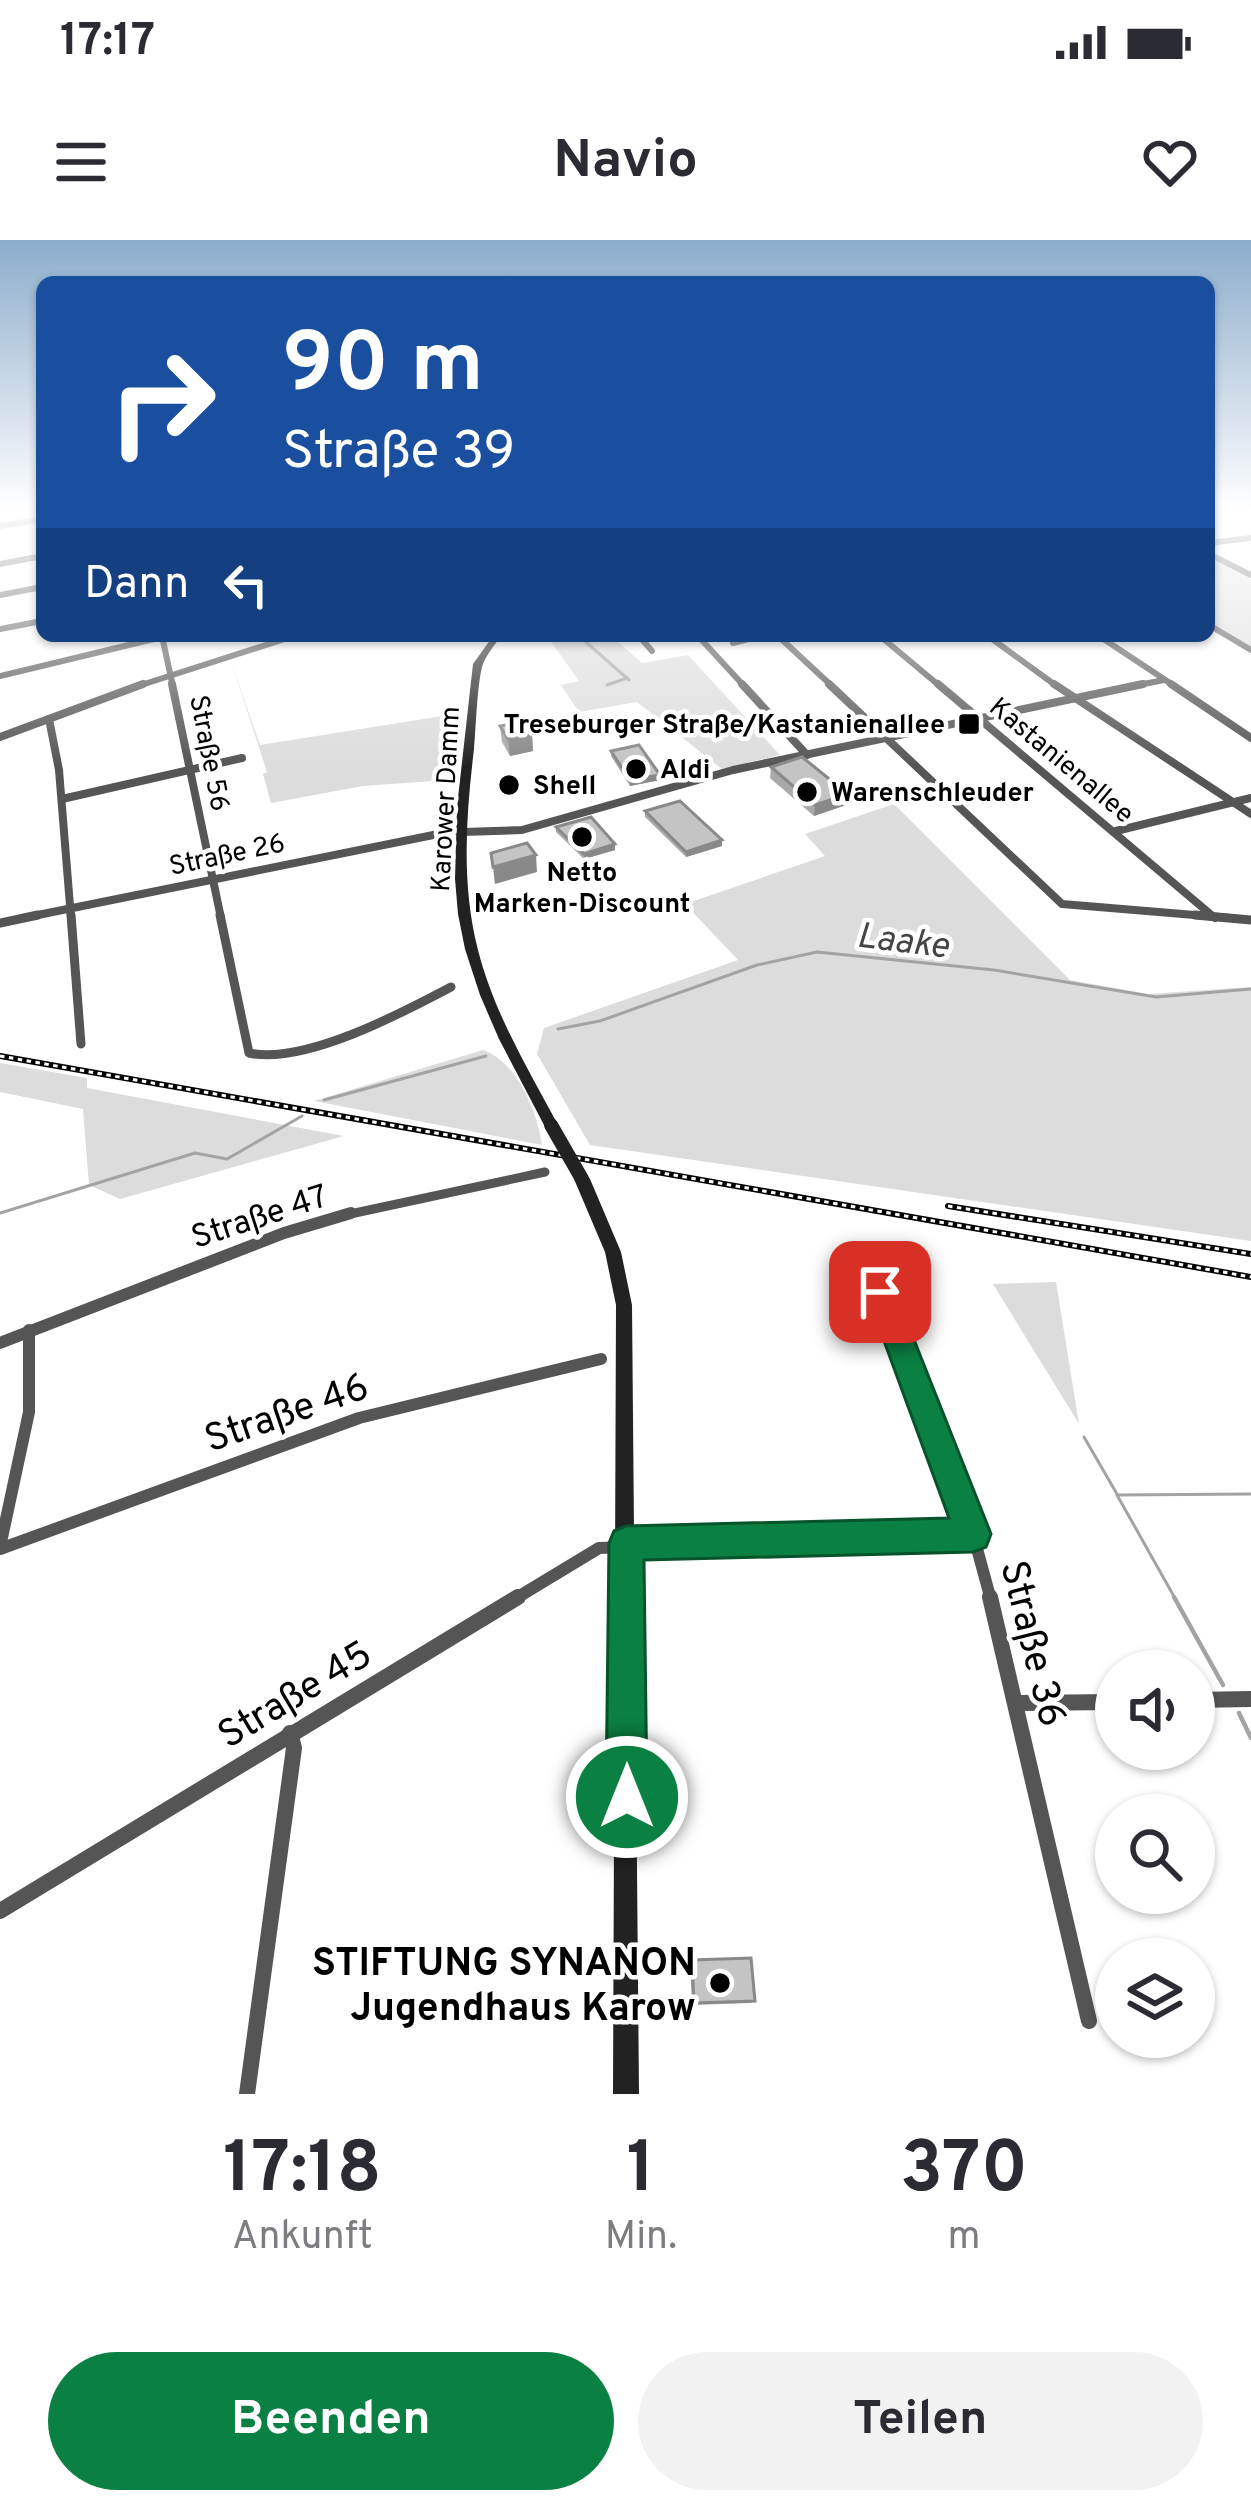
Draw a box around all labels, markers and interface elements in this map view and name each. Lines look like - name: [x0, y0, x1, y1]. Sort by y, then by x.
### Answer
- text: 17:17: [60, 14, 155, 71]
- text: Navio: [553, 128, 698, 197]
- icon: menu: [48, 129, 114, 195]
- icon: heart: [1137, 129, 1203, 195]
- text: 90 m: [282, 315, 484, 421]
- icon: right: [84, 324, 240, 480]
- text: Straße 39: [282, 419, 516, 488]
- icon: left: [213, 552, 279, 618]
- text: Dann: [84, 557, 189, 614]
- street label: Kastanienallee: [981, 691, 1140, 832]
- street label: Straße 56: [180, 692, 236, 814]
- street label: Karower Damm: [425, 705, 469, 893]
- place label: Treseburger Straße/Kastanienallee: [504, 709, 945, 743]
- marker: Treseburger Straße/Kastanienallee: [956, 711, 982, 737]
- place label: Aldi: [660, 754, 710, 788]
- marker: Aldi: [623, 756, 649, 782]
- place label: Shell: [533, 770, 596, 804]
- marker: Shell: [496, 772, 522, 798]
- place label: Warenschleuder: [831, 777, 1034, 811]
- marker: Warenschleuder: [794, 779, 820, 805]
- marker: Netto Marken-Discount: [569, 824, 595, 850]
- street label: Straße 26: [166, 827, 288, 885]
- place label: Netto Marken-Discount: [474, 857, 690, 922]
- water label: Laake: [854, 915, 951, 971]
- street label: Straße 47: [187, 1177, 334, 1261]
- pin: [829, 1241, 931, 1343]
- icon: arrive: [847, 1259, 913, 1325]
- street label: Straße 46: [199, 1364, 376, 1466]
- street label: Straße 36: [986, 1556, 1075, 1732]
- street label: Straße 45: [210, 1632, 382, 1762]
- map controls: [1095, 1650, 1215, 2058]
- button: sound: [1095, 1650, 1215, 1770]
- position arrow: [564, 1734, 690, 1860]
- button: search: [1095, 1794, 1215, 1914]
- button: layers: [1095, 1938, 1215, 2058]
- place label: STIFTUNG SYNANON Jugendhaus Karow: [312, 1941, 696, 2035]
- marker: STIFTUNG SYNANON Jugendhaus Karow: [707, 1970, 733, 1996]
- text: 17:18: [223, 2126, 382, 2218]
- text: 1: [627, 2126, 655, 2218]
- text: 370: [900, 2126, 1028, 2218]
- text: Ankunft: [232, 2214, 373, 2263]
- text: Min.: [605, 2214, 677, 2263]
- text: m: [948, 2214, 981, 2263]
- button: Beenden: [48, 2352, 614, 2490]
- button: Teilen: [638, 2352, 1203, 2490]

